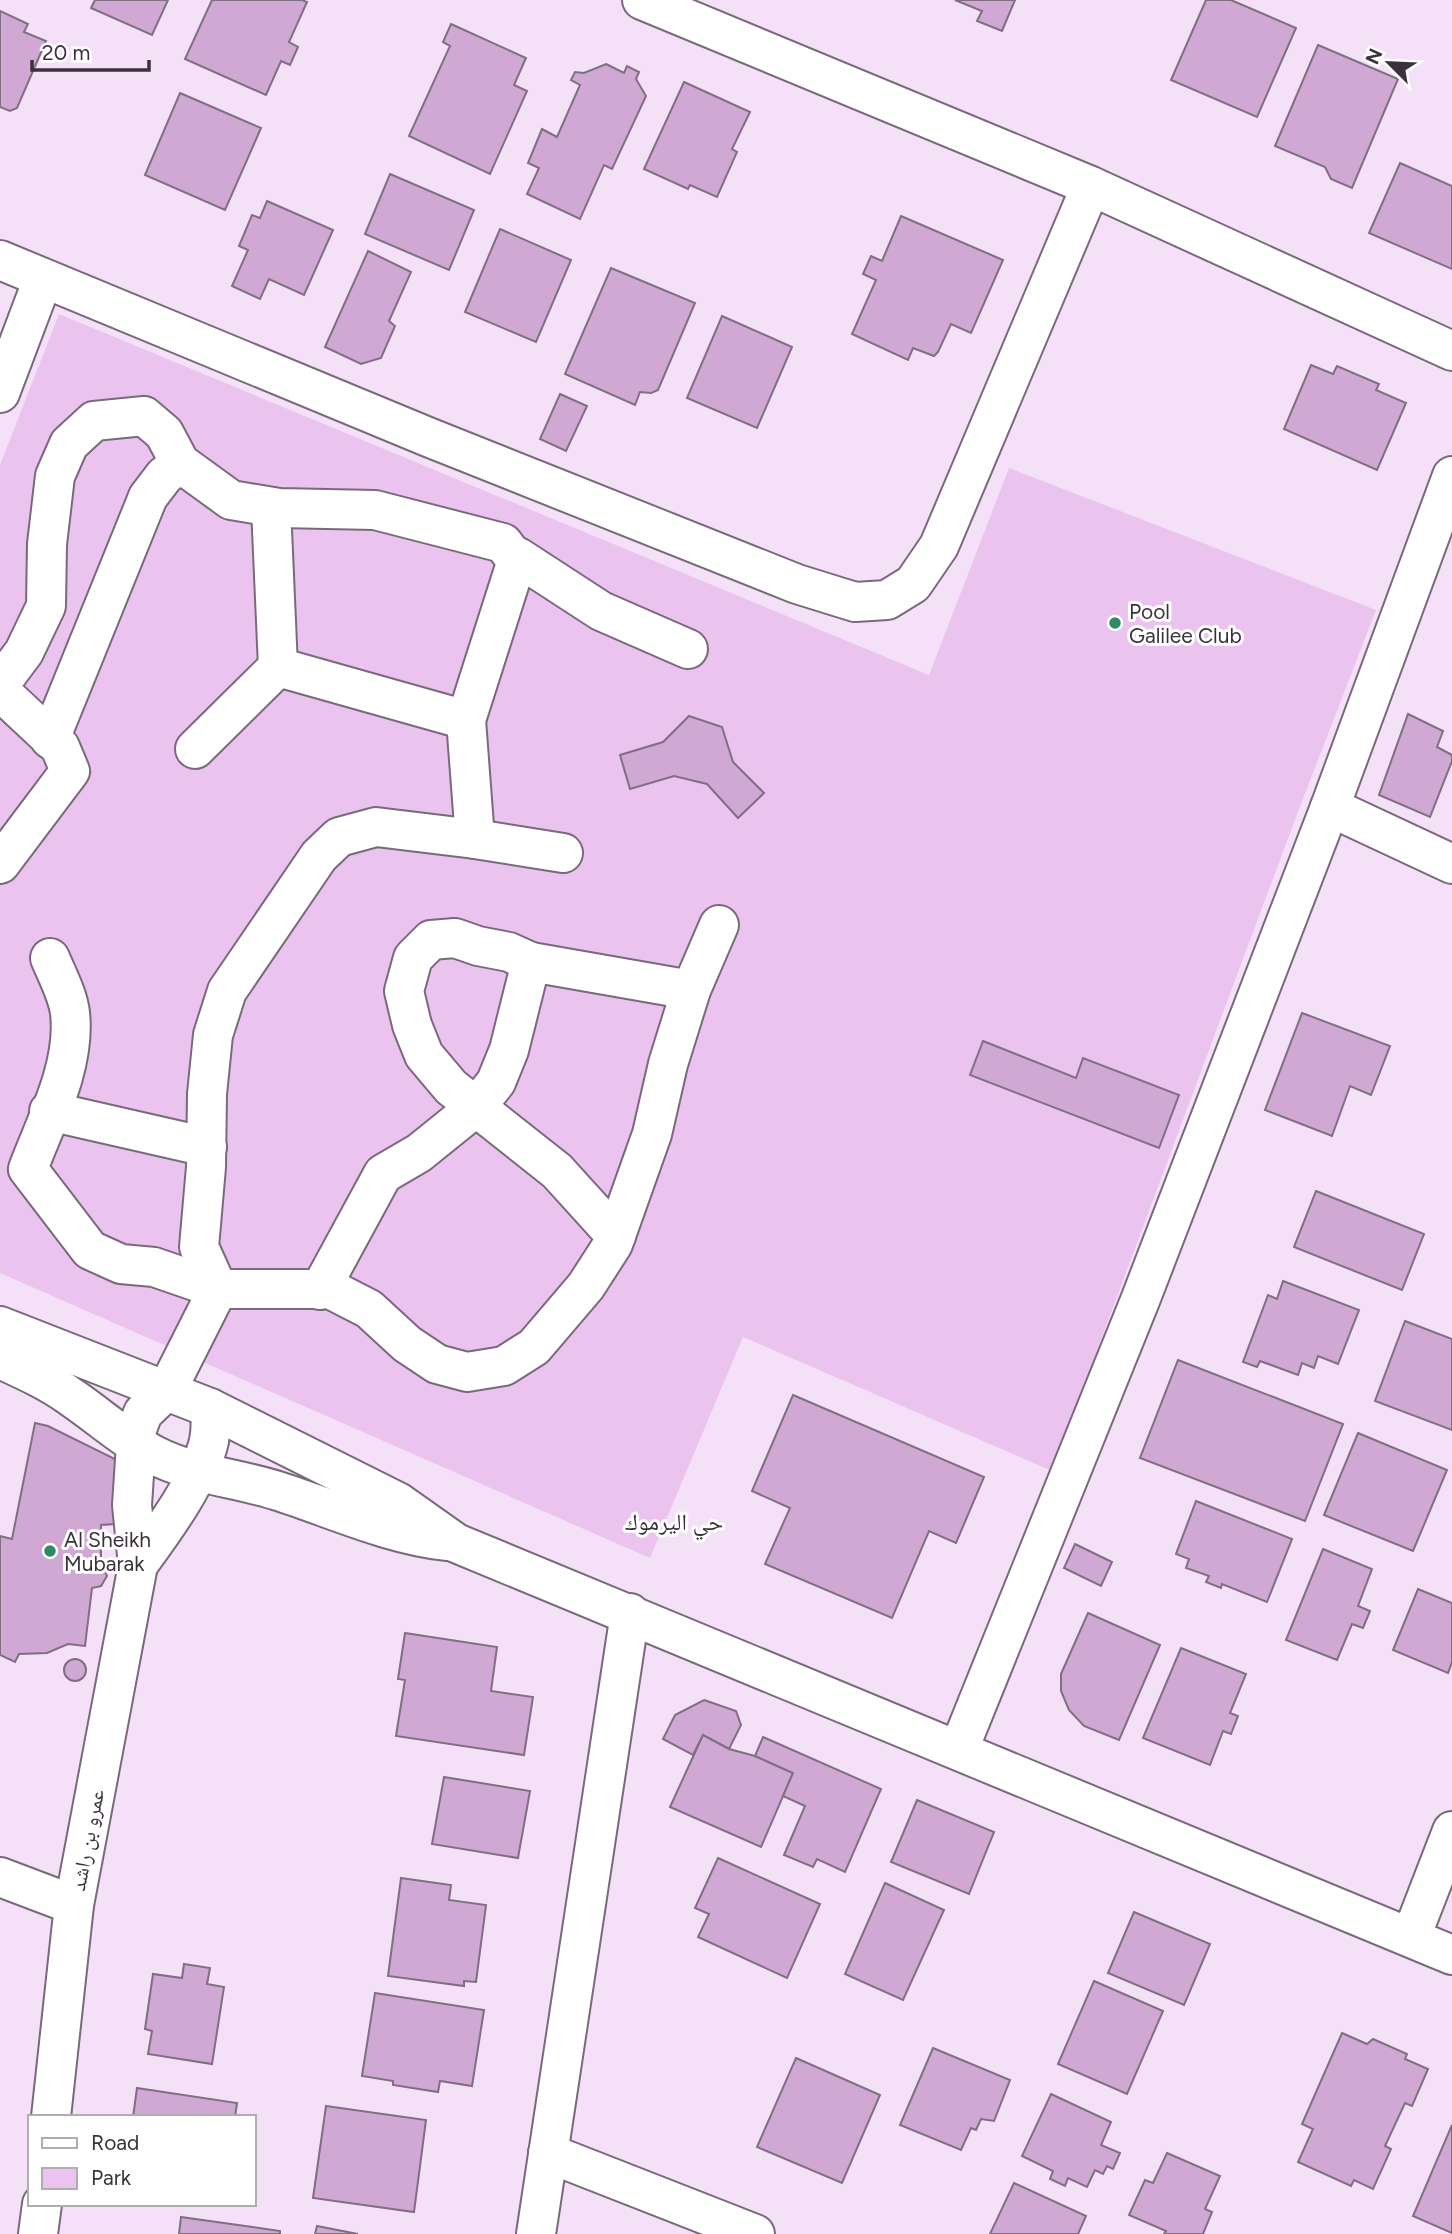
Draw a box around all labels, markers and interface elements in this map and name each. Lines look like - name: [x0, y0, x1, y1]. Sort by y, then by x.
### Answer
- scale bar: [32, 28, 149, 72]
- north arrow: [1354, 28, 1424, 98]
- text: 20 m: [42, 40, 90, 65]
- text: N: [1360, 45, 1387, 68]
- place label: Pool Galilee Club: [1129, 599, 1242, 648]
- marker: Pool Galilee Club: [1107, 615, 1123, 631]
- district label: حي اليرموك: [625, 1508, 723, 1541]
- place label: Al Sheikh Mubarak: [64, 1527, 151, 1576]
- marker: Al Sheikh Mubarak: [42, 1543, 58, 1559]
- street label: عمرو بن راشد: [65, 1787, 110, 1893]
- legend: [28, 2115, 256, 2206]
- text: Road: [91, 2130, 139, 2155]
- text: Park: [91, 2165, 132, 2190]

